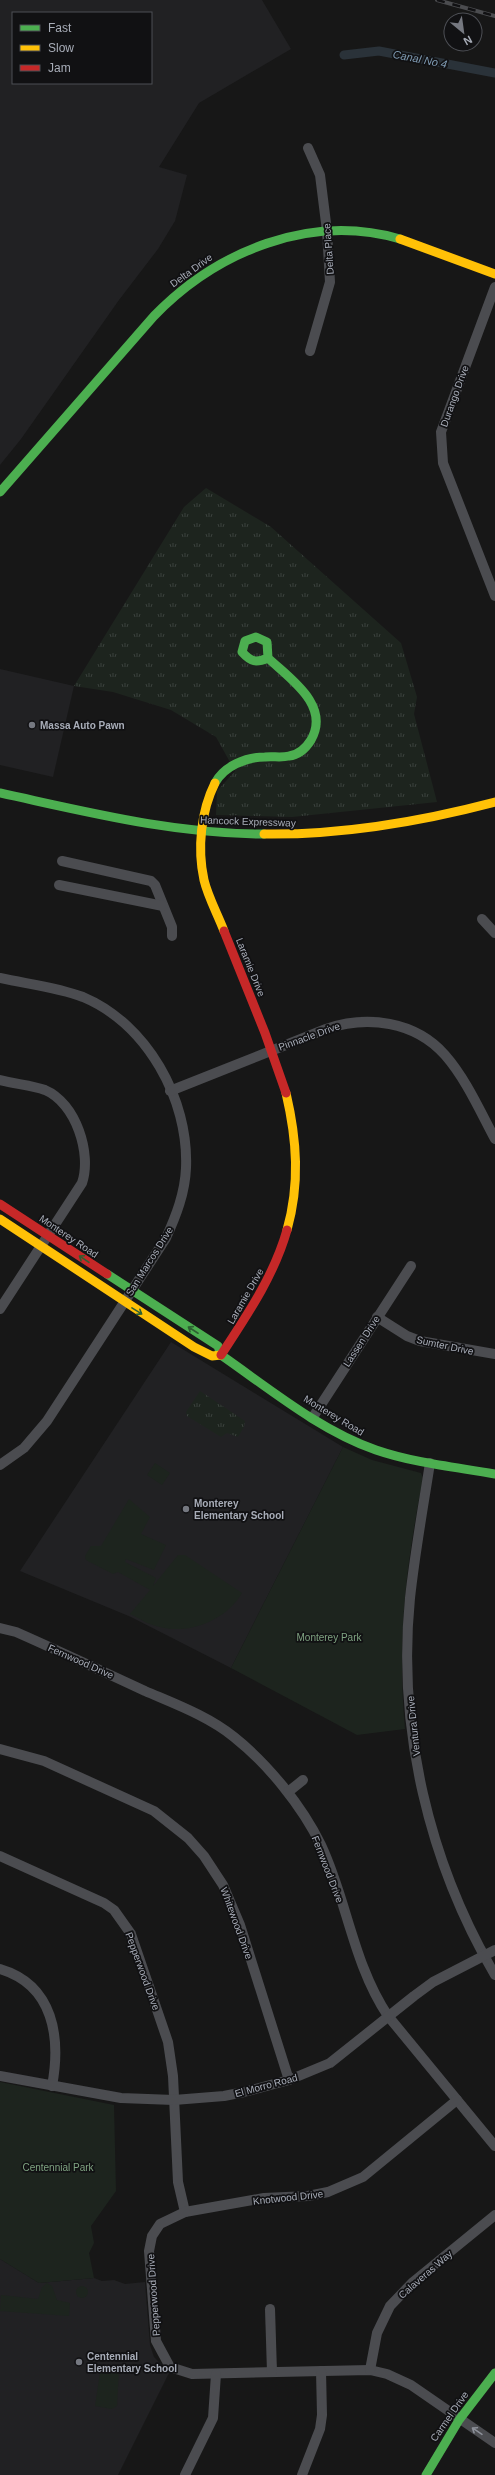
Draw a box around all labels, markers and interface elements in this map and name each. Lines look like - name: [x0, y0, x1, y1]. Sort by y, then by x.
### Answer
- legend: [12, 12, 152, 84]
- north arrow: [443, 12, 483, 52]
- text: Fast: [48, 21, 72, 35]
- text: N: [461, 34, 474, 48]
- text: Slow: [48, 41, 74, 55]
- water label: Canal No 4: [392, 48, 448, 70]
- text: Jam: [48, 61, 71, 75]
- street label: Delta Place: [321, 223, 336, 275]
- street label: Delta Drive: [168, 251, 215, 289]
- street label: Durango Drive: [438, 364, 471, 428]
- marker: Massa Auto Pawn: [27, 720, 37, 730]
- place label: Massa Auto Pawn: [40, 720, 125, 731]
- street label: Hancock Expressway: [200, 814, 296, 829]
- street label: Laramie Drive: [234, 936, 267, 999]
- street label: Pinnacle Drive: [277, 1020, 342, 1053]
- street label: Monterey Road: [37, 1213, 100, 1260]
- street label: San Marcos Drive: [124, 1224, 175, 1298]
- one-way arrow: [79, 1255, 90, 1263]
- street label: Laramie Drive: [225, 1266, 266, 1326]
- one-way arrow: [131, 1307, 143, 1315]
- street label: Lassen Drive: [341, 1313, 382, 1369]
- one-way arrow: [187, 1326, 199, 1334]
- street label: Sumter Drive: [415, 1334, 475, 1357]
- street label: Monterey Road: [302, 1393, 366, 1438]
- place label: Monterey Elementary School: [194, 1498, 284, 1521]
- marker: Monterey Elementary School: [181, 1504, 191, 1514]
- park label: Monterey Park: [296, 1632, 363, 1643]
- street label: Fernwood Drive: [46, 1642, 116, 1681]
- street label: Ventura Drive: [405, 1695, 422, 1757]
- street label: Fernwood Drive: [310, 1834, 345, 1905]
- street label: Whitewood Drive: [218, 1886, 255, 1961]
- street label: Pepperwood Drive: [123, 1931, 162, 2012]
- street label: El Morro Road: [234, 2072, 299, 2099]
- park label: Centennial Park: [22, 2162, 95, 2173]
- street label: Knotwood Drive: [252, 2188, 324, 2207]
- street label: Calaveras Way: [396, 2248, 454, 2301]
- street label: Pepperwood Drive: [145, 2253, 162, 2336]
- place label: Centennial Elementary School: [87, 2351, 177, 2374]
- marker: Centennial Elementary School: [74, 2357, 84, 2367]
- street label: Carmel Drive: [428, 2389, 471, 2443]
- one-way arrow: [472, 2427, 483, 2435]

